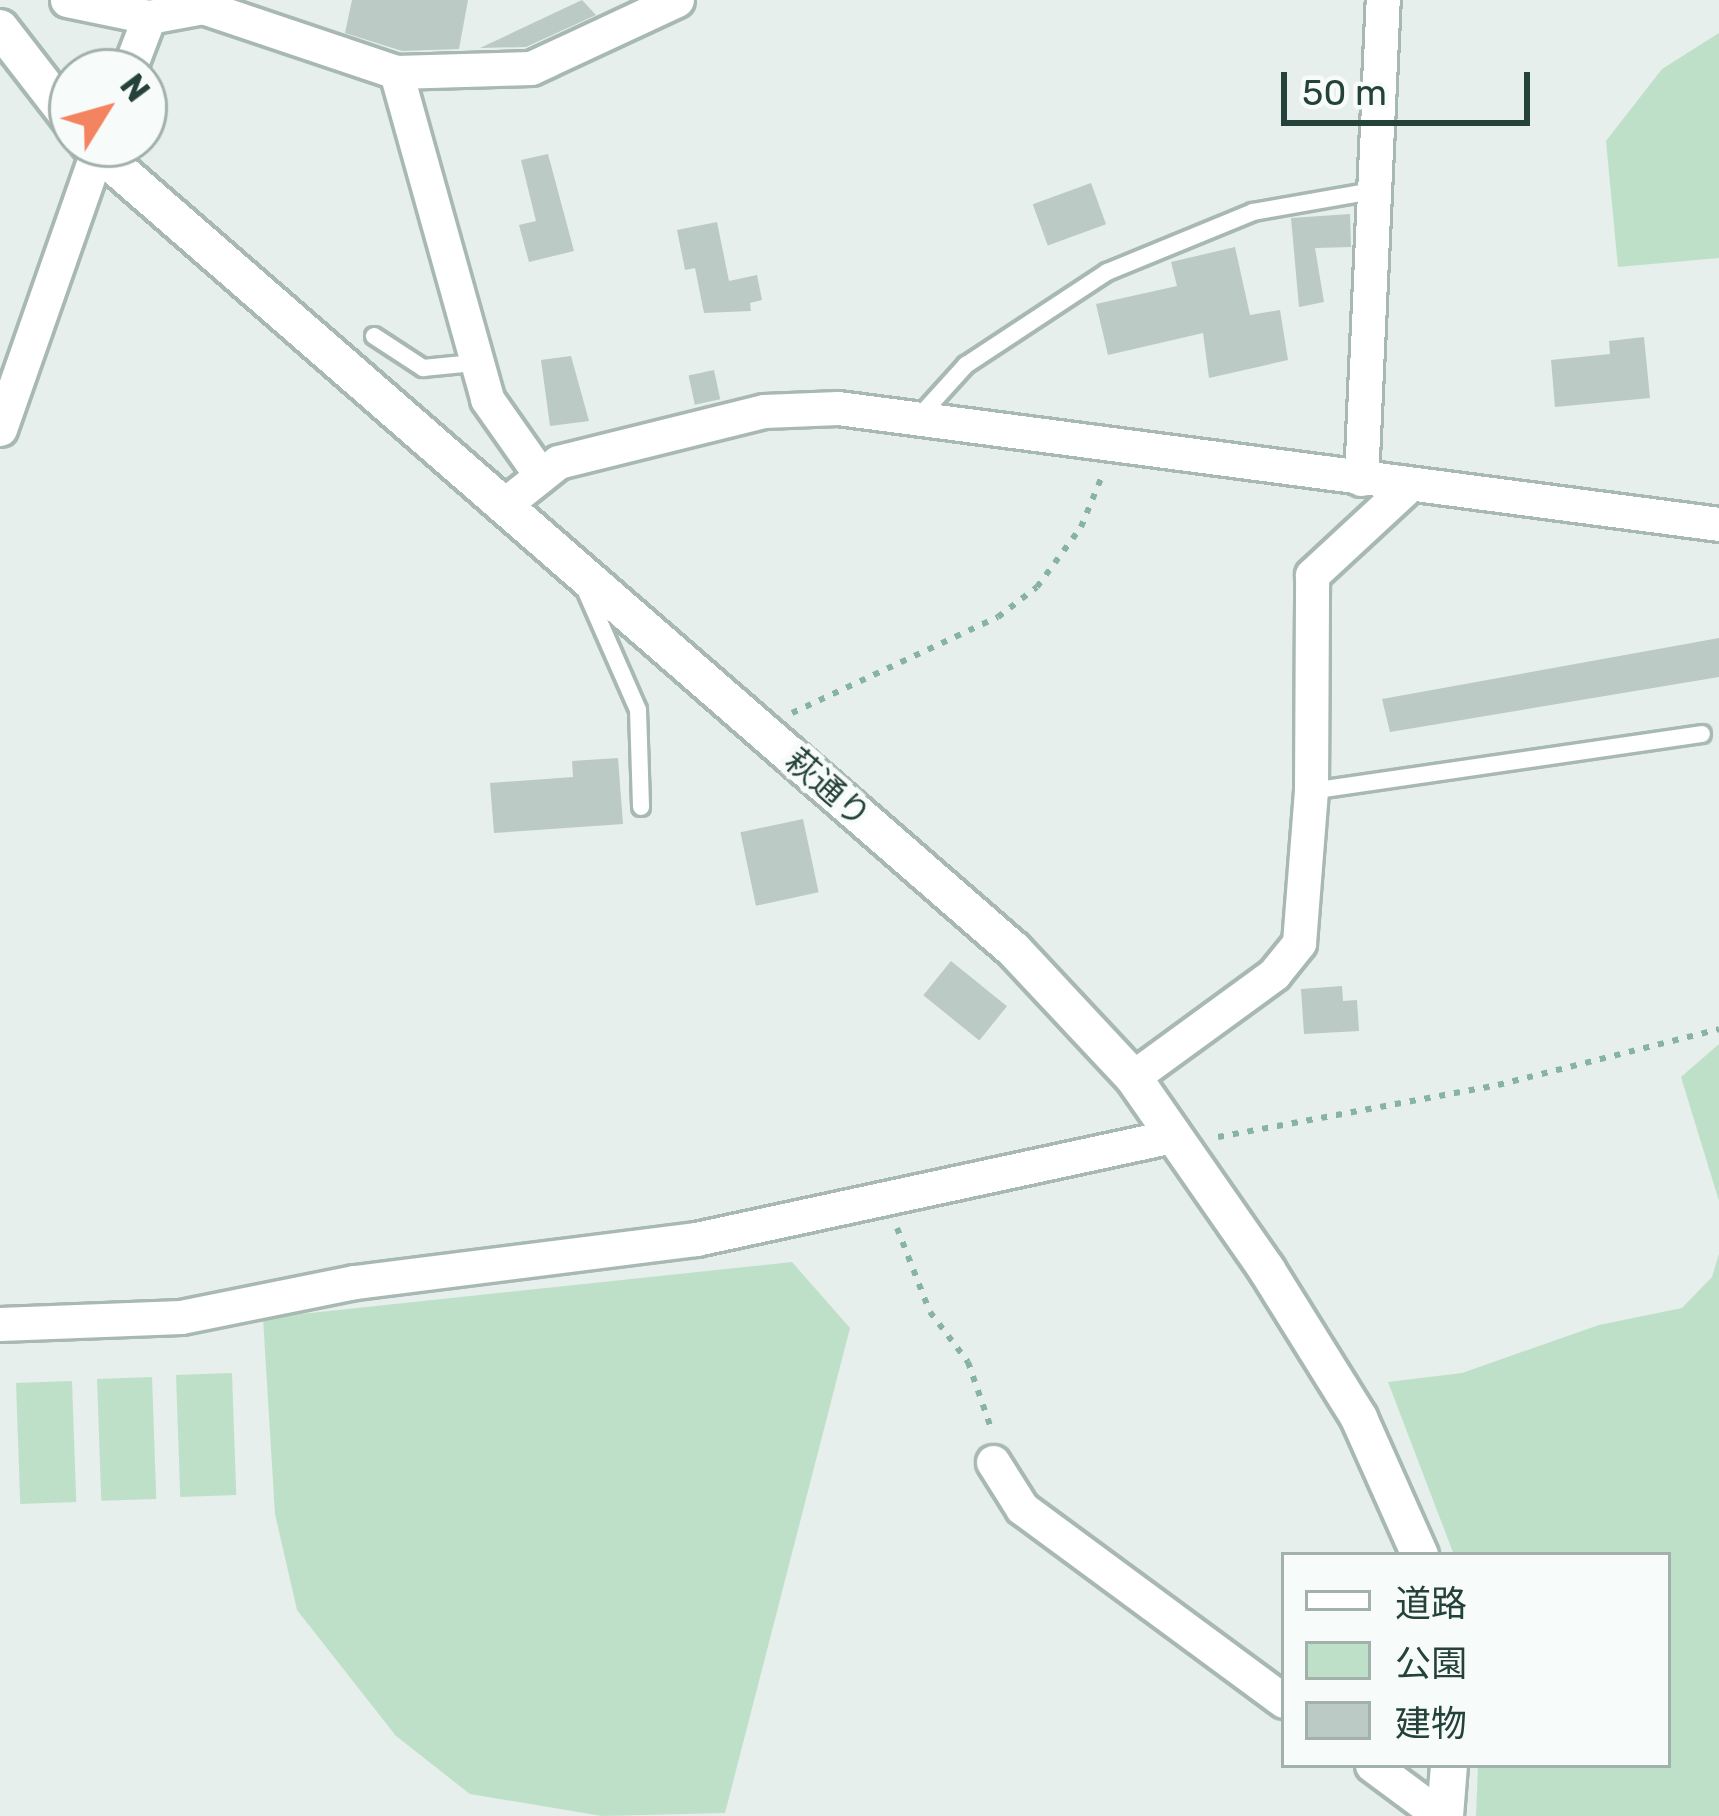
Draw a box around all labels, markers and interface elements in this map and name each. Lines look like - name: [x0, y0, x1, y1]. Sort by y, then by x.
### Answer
- north arrow: [48, 48, 168, 168]
- scale bar: [1287, 48, 1536, 122]
- text: N: [112, 67, 157, 109]
- text: 50 m: [1302, 71, 1387, 114]
- street label: 萩通り: [778, 741, 878, 835]
- legend: [1281, 1552, 1671, 1768]
- text: 道路: [1395, 1582, 1467, 1625]
- text: 公園: [1395, 1642, 1467, 1685]
- text: 建物: [1395, 1702, 1467, 1745]

